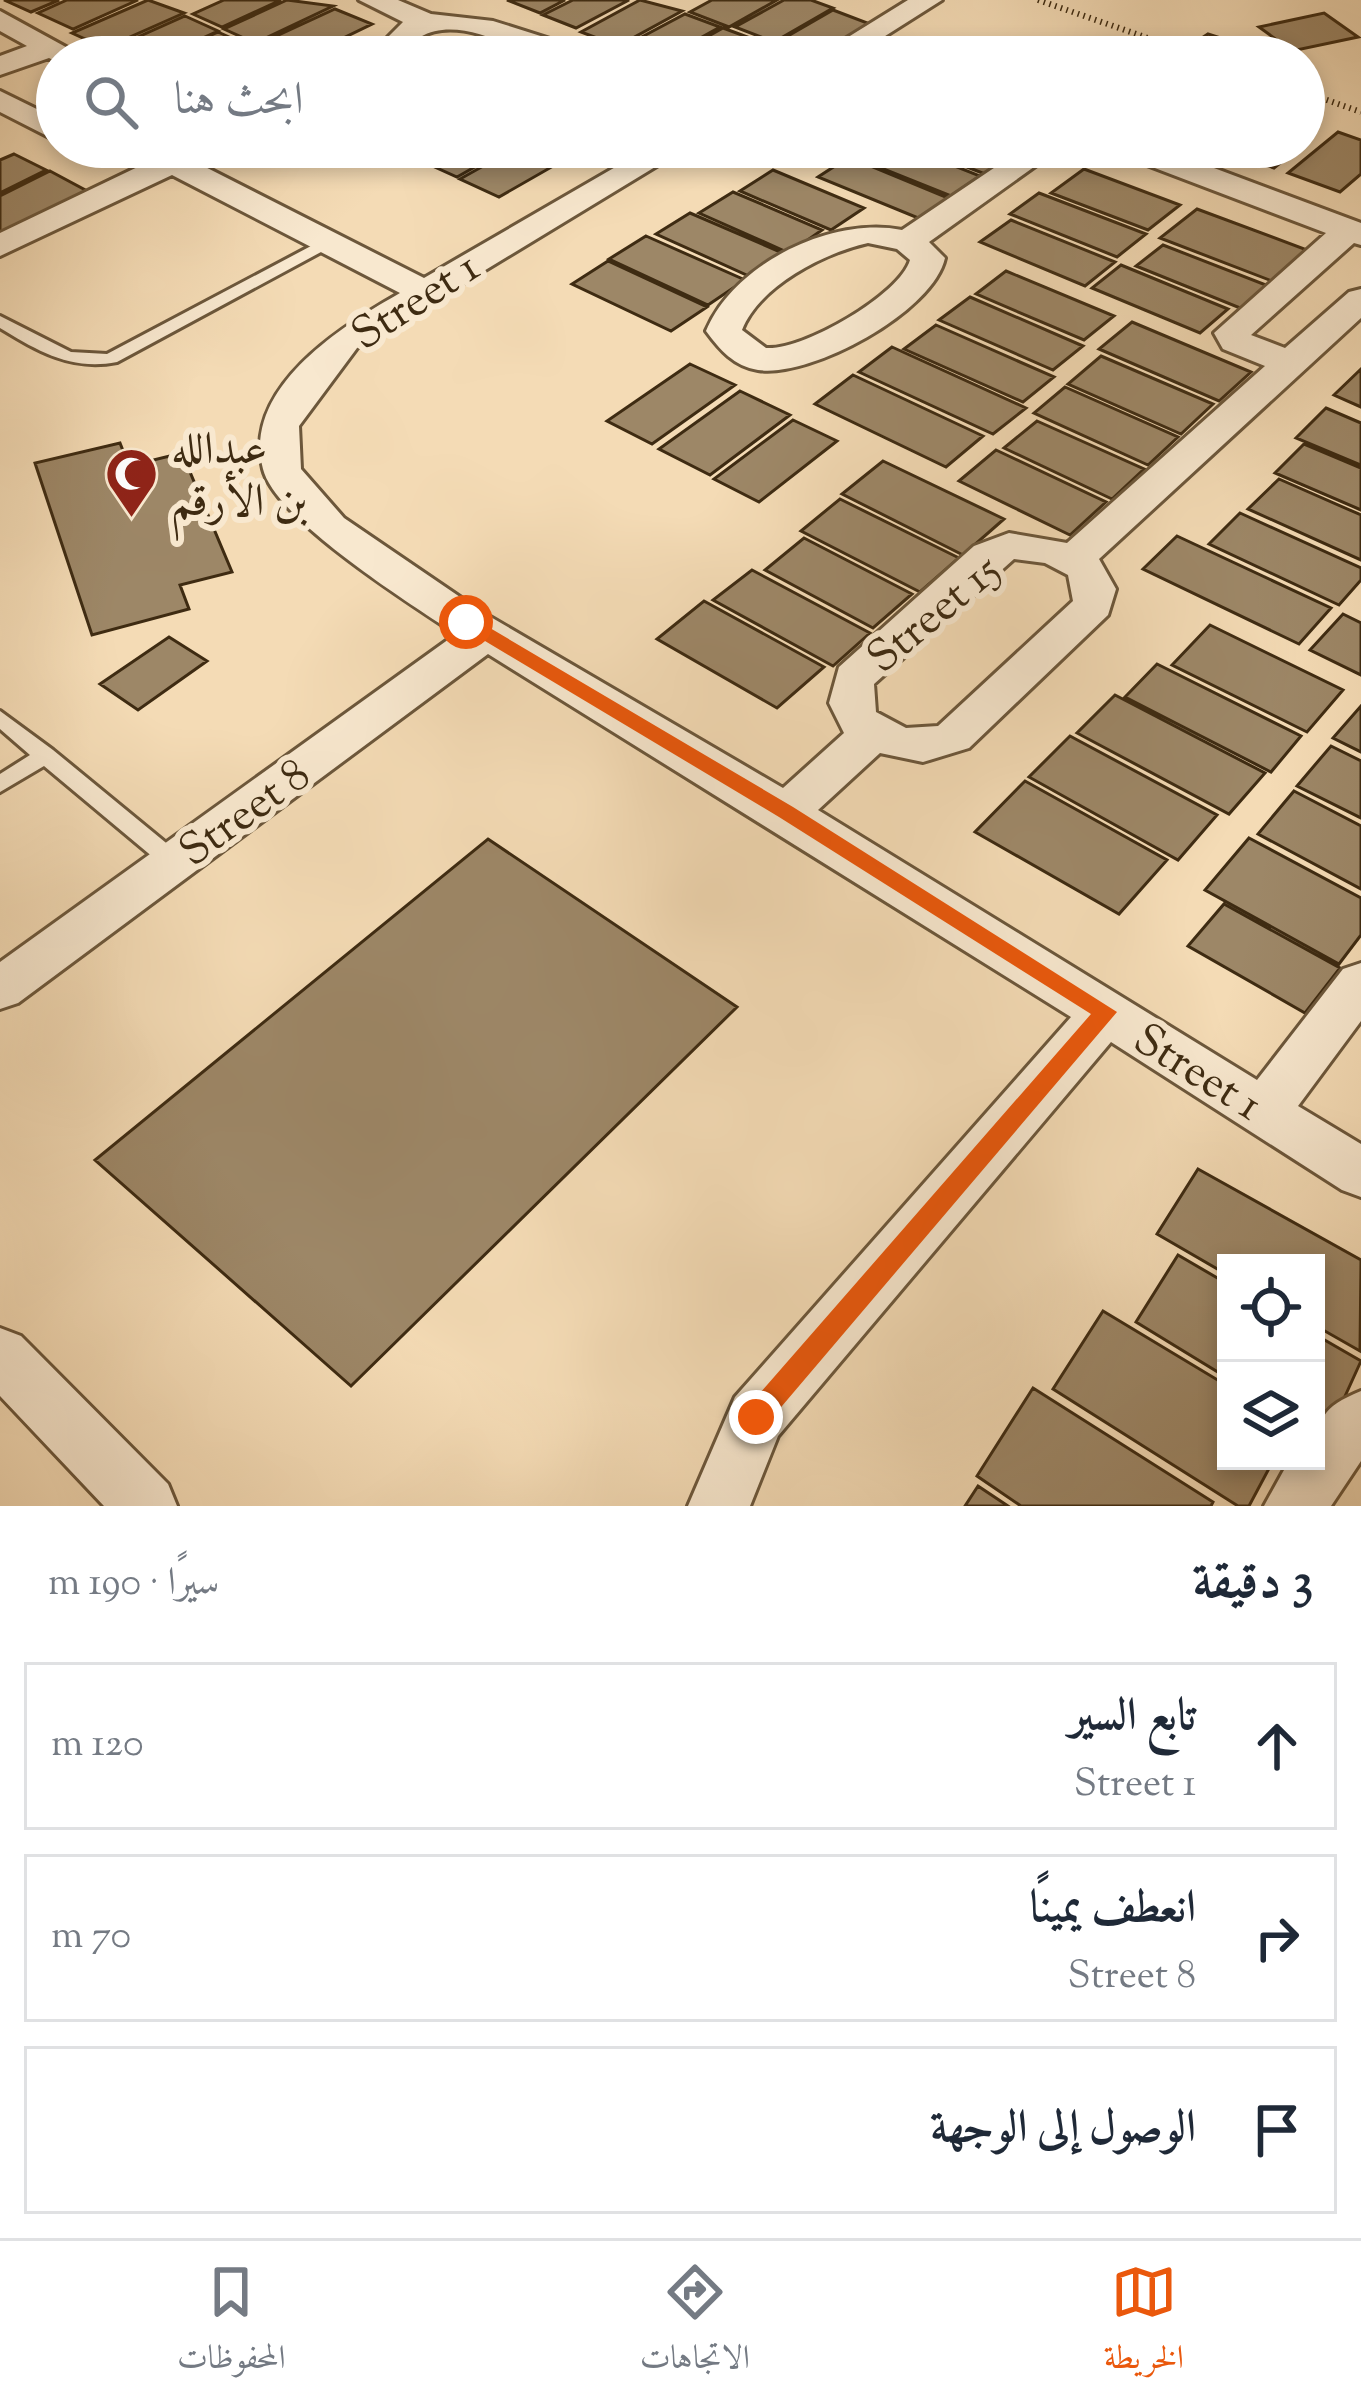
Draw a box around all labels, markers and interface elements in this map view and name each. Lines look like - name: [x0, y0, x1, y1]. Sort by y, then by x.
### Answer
- search box: [36, 36, 1325, 168]
- icon: search: [78, 69, 144, 135]
- text: ابحث هنا: [174, 70, 304, 135]
- street label: Street 1: [340, 238, 494, 369]
- place label: عبدالله بن الأرقم: [171, 420, 308, 542]
- mosque icon: عبدالله بن الأرقم: [104, 445, 160, 519]
- street label: Street 15: [855, 541, 1016, 691]
- route start: [439, 595, 493, 649]
- street label: Street 8: [167, 746, 325, 885]
- street label: Street 1: [1119, 1010, 1273, 1140]
- map controls: [1217, 1254, 1325, 1470]
- button: locate: [1217, 1254, 1325, 1362]
- button: layers: [1217, 1362, 1325, 1470]
- route end: [729, 1390, 783, 1444]
- text: 3 دقيقة: [1192, 1548, 1313, 1621]
- text: سيرًا · 190 m: [48, 1557, 220, 1613]
- text: تابع السير: [1069, 1686, 1196, 1751]
- icon: ahead: [1244, 1713, 1310, 1779]
- text: 120 m: [51, 1718, 144, 1774]
- text: Street 1: [1074, 1758, 1196, 1814]
- text: انعطف يمينًا: [1030, 1878, 1196, 1943]
- icon: right: [1244, 1905, 1310, 1971]
- text: 70 m: [51, 1910, 131, 1966]
- text: Street 8: [1067, 1950, 1196, 2006]
- icon: arrive: [1244, 2097, 1310, 2163]
- text: الوصول إلى الوجهة: [930, 2098, 1196, 2163]
- tab: المحفوظات: [177, 2259, 286, 2389]
- tab: الاتجاهات: [640, 2259, 750, 2389]
- tab: الخريطة: [1104, 2259, 1184, 2389]

